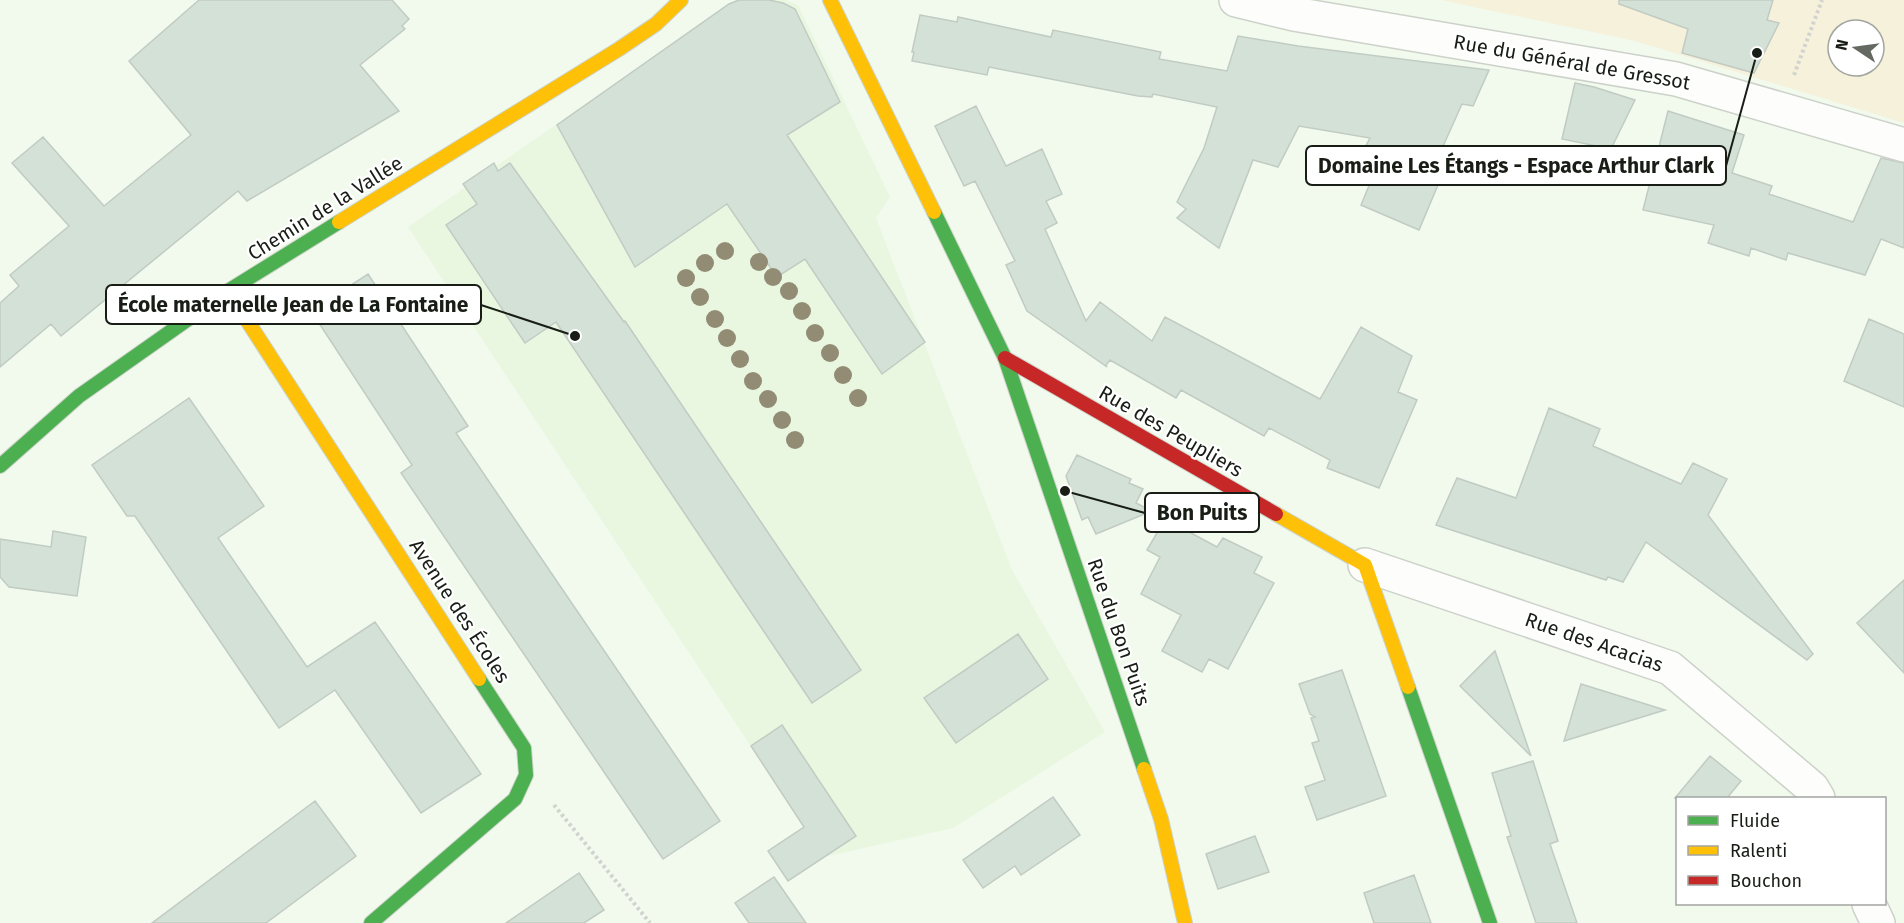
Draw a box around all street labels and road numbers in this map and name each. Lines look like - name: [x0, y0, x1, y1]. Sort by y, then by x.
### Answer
- street label: Rue du Général de Gressot: [1452, 29, 1693, 95]
- street label: Chemin de la Vallée: [243, 151, 407, 265]
- street label: Rue des Peupliers: [1095, 380, 1247, 482]
- street label: Avenue des Écoles: [405, 535, 515, 687]
- street label: Rue du Bon Puits: [1082, 555, 1156, 709]
- street label: Rue des Acacias: [1522, 607, 1666, 677]

